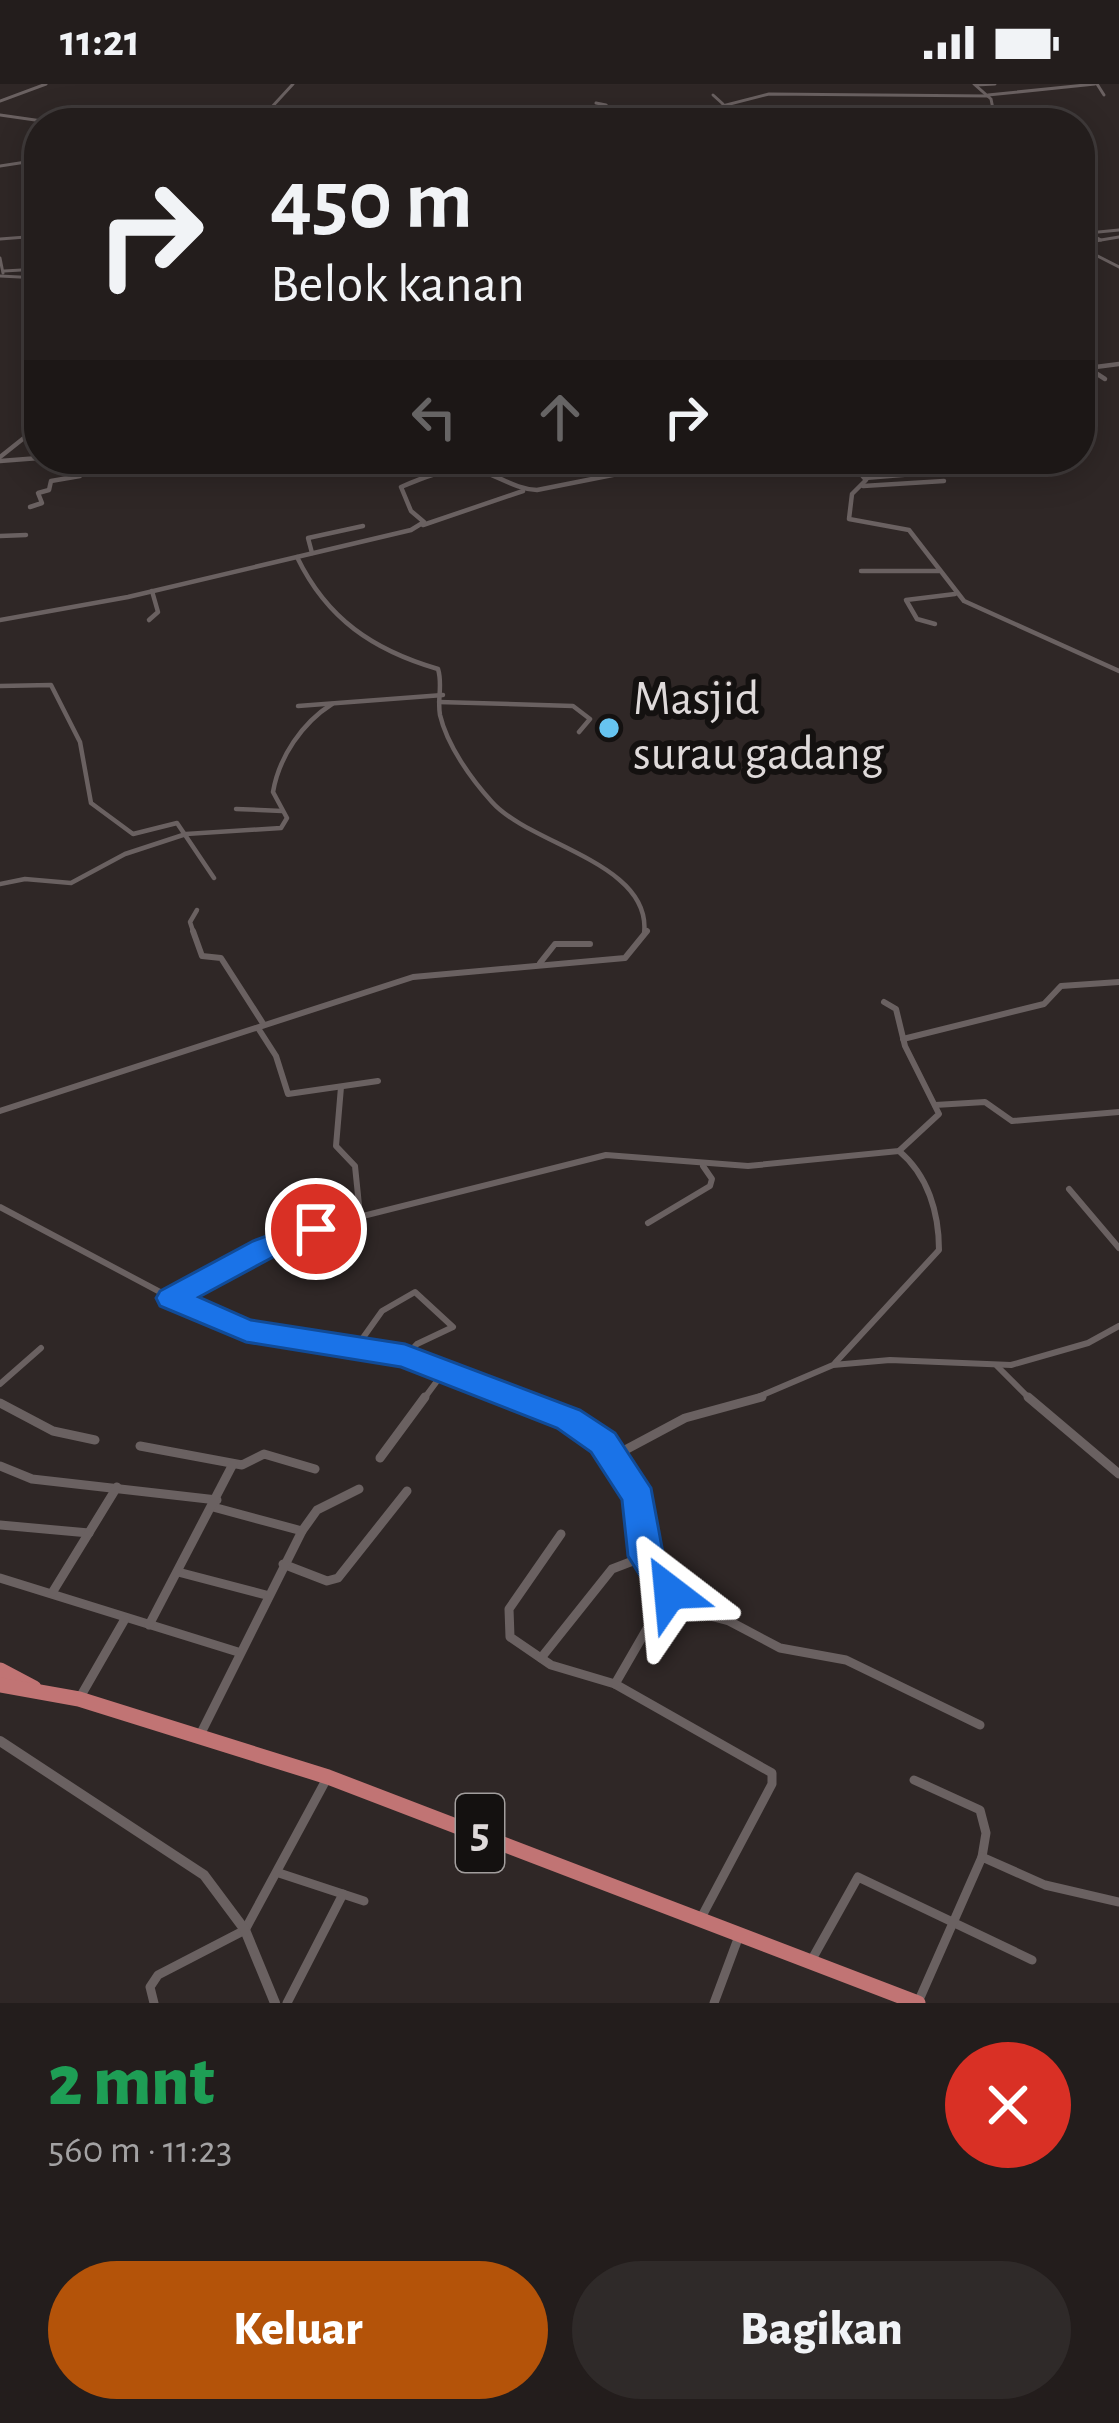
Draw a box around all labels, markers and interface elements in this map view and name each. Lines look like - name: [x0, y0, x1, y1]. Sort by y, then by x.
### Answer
- text: 11:21: [60, 19, 140, 64]
- icon: right: [72, 156, 228, 312]
- text: 450 m: [270, 160, 473, 244]
- text: Belok kanan: [270, 258, 525, 312]
- icon: left: [401, 384, 467, 450]
- icon: ahead: [527, 384, 593, 450]
- icon: right: [653, 384, 719, 450]
- place label: Masjid surau gadang: [633, 676, 885, 779]
- marker: Masjid surau gadang: [596, 715, 622, 741]
- pin: [265, 1178, 367, 1280]
- icon: arrive: [283, 1196, 349, 1262]
- position arrow: [607, 1529, 733, 1655]
- road number: 5: [456, 1794, 504, 1872]
- button: close: [945, 2042, 1071, 2168]
- text: 2 mnt: [48, 2046, 215, 2118]
- text: 560 m · 11:23: [48, 2131, 232, 2170]
- button: Keluar: [48, 2261, 548, 2399]
- button: Bagikan: [572, 2261, 1071, 2399]

